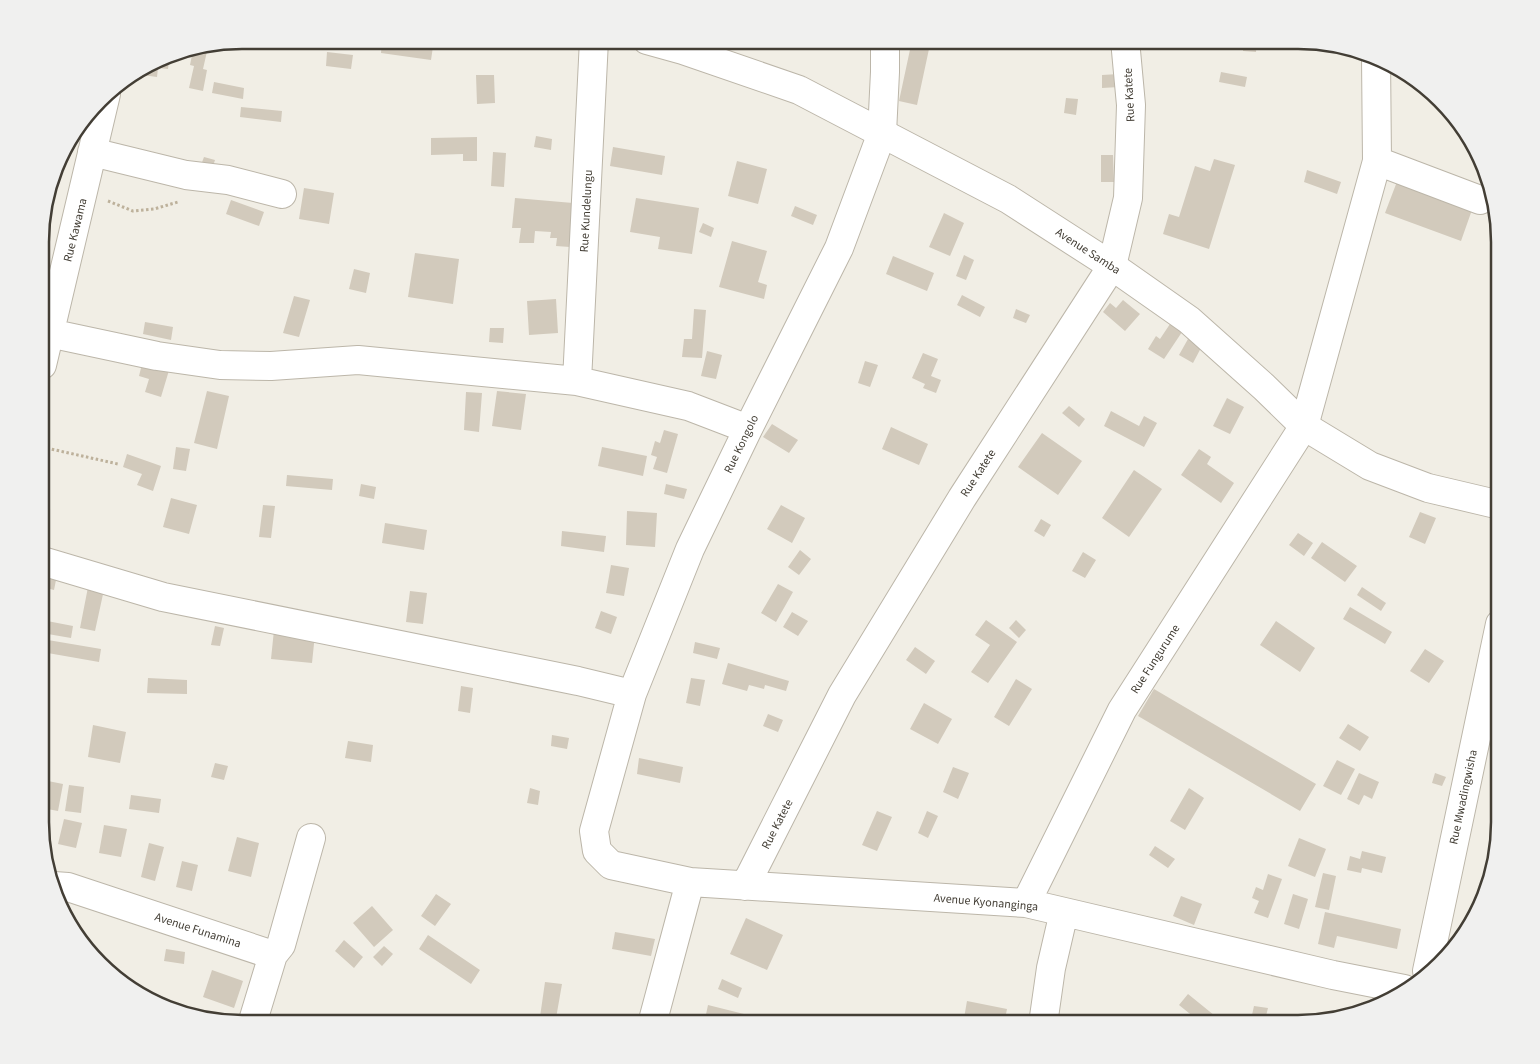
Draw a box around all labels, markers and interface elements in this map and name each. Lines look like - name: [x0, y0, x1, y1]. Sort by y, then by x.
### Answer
- street label: Rue Katete: [1120, 67, 1139, 122]
- street label: Rue Kundelungu: [576, 169, 597, 253]
- street label: Rue Kawama: [59, 196, 92, 264]
- street label: Avenue Samba: [1052, 224, 1124, 279]
- street label: Rue Kongolo: [720, 412, 763, 477]
- street label: Rue Katete: [957, 446, 1000, 501]
- street label: Rue Fungurume: [1127, 621, 1184, 697]
- street label: Rue Mwadingwisha: [1445, 748, 1482, 846]
- street label: Rue Katete: [758, 796, 797, 852]
- street label: Avenue Kyonanginga: [933, 889, 1039, 916]
- street label: Avenue Funamina: [153, 909, 243, 952]

